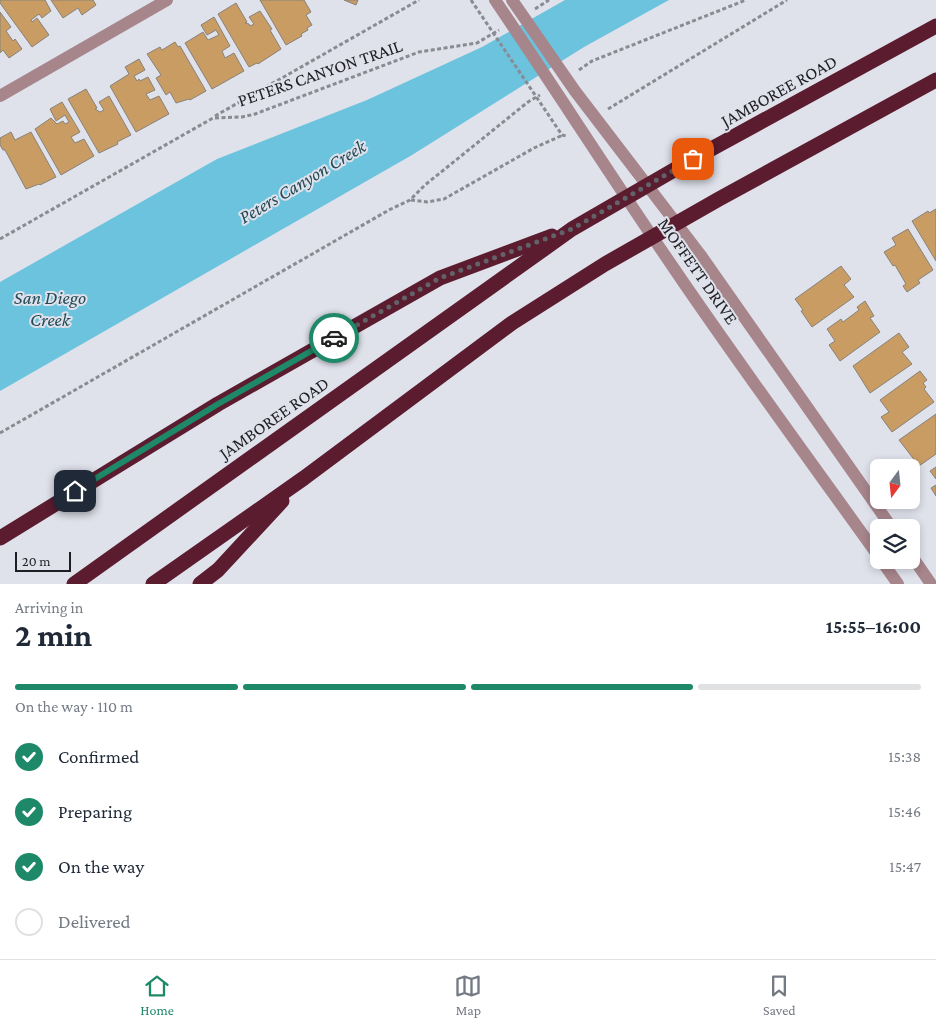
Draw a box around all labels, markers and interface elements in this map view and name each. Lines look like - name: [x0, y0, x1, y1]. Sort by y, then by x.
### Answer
- street label: PETERS CANYON TRAIL: [235, 35, 405, 111]
- street label: JAMBOREE ROAD: [716, 51, 840, 132]
- water label: Peters Canyon Creek: [235, 135, 370, 228]
- pin: [672, 138, 714, 180]
- icon: bag: [679, 145, 707, 173]
- street label: MOFFETT DRIVE: [654, 214, 742, 328]
- water label: San Diego Creek: [14, 287, 86, 330]
- courier: [309, 313, 359, 363]
- icon: car: [320, 324, 348, 352]
- street label: JAMBOREE ROAD: [214, 373, 333, 464]
- north arrow: [870, 459, 920, 509]
- map controls: [870, 459, 920, 569]
- pin: [54, 470, 96, 512]
- icon: home: [61, 477, 89, 505]
- button: layers: [870, 519, 920, 569]
- scale bar: [15, 549, 71, 572]
- text: 20 m: [22, 553, 50, 569]
- text: Arriving in: [15, 599, 83, 616]
- text: 15:55–16:00: [826, 616, 921, 637]
- text: 2 min: [15, 617, 92, 653]
- text: On the way · 110 m: [15, 698, 133, 715]
- icon: check: [15, 743, 43, 771]
- text: Confirmed: [58, 746, 139, 767]
- text: 15:38: [888, 748, 921, 765]
- icon: check: [15, 798, 43, 826]
- text: Preparing: [58, 801, 132, 822]
- text: 15:46: [888, 803, 921, 820]
- icon: check: [15, 853, 43, 881]
- text: On the way: [58, 856, 144, 877]
- text: 15:47: [889, 858, 921, 875]
- text: Delivered: [58, 911, 131, 932]
- tab: Home: [140, 972, 174, 1018]
- tab: Map: [454, 972, 482, 1018]
- tab: Saved: [763, 972, 796, 1018]

